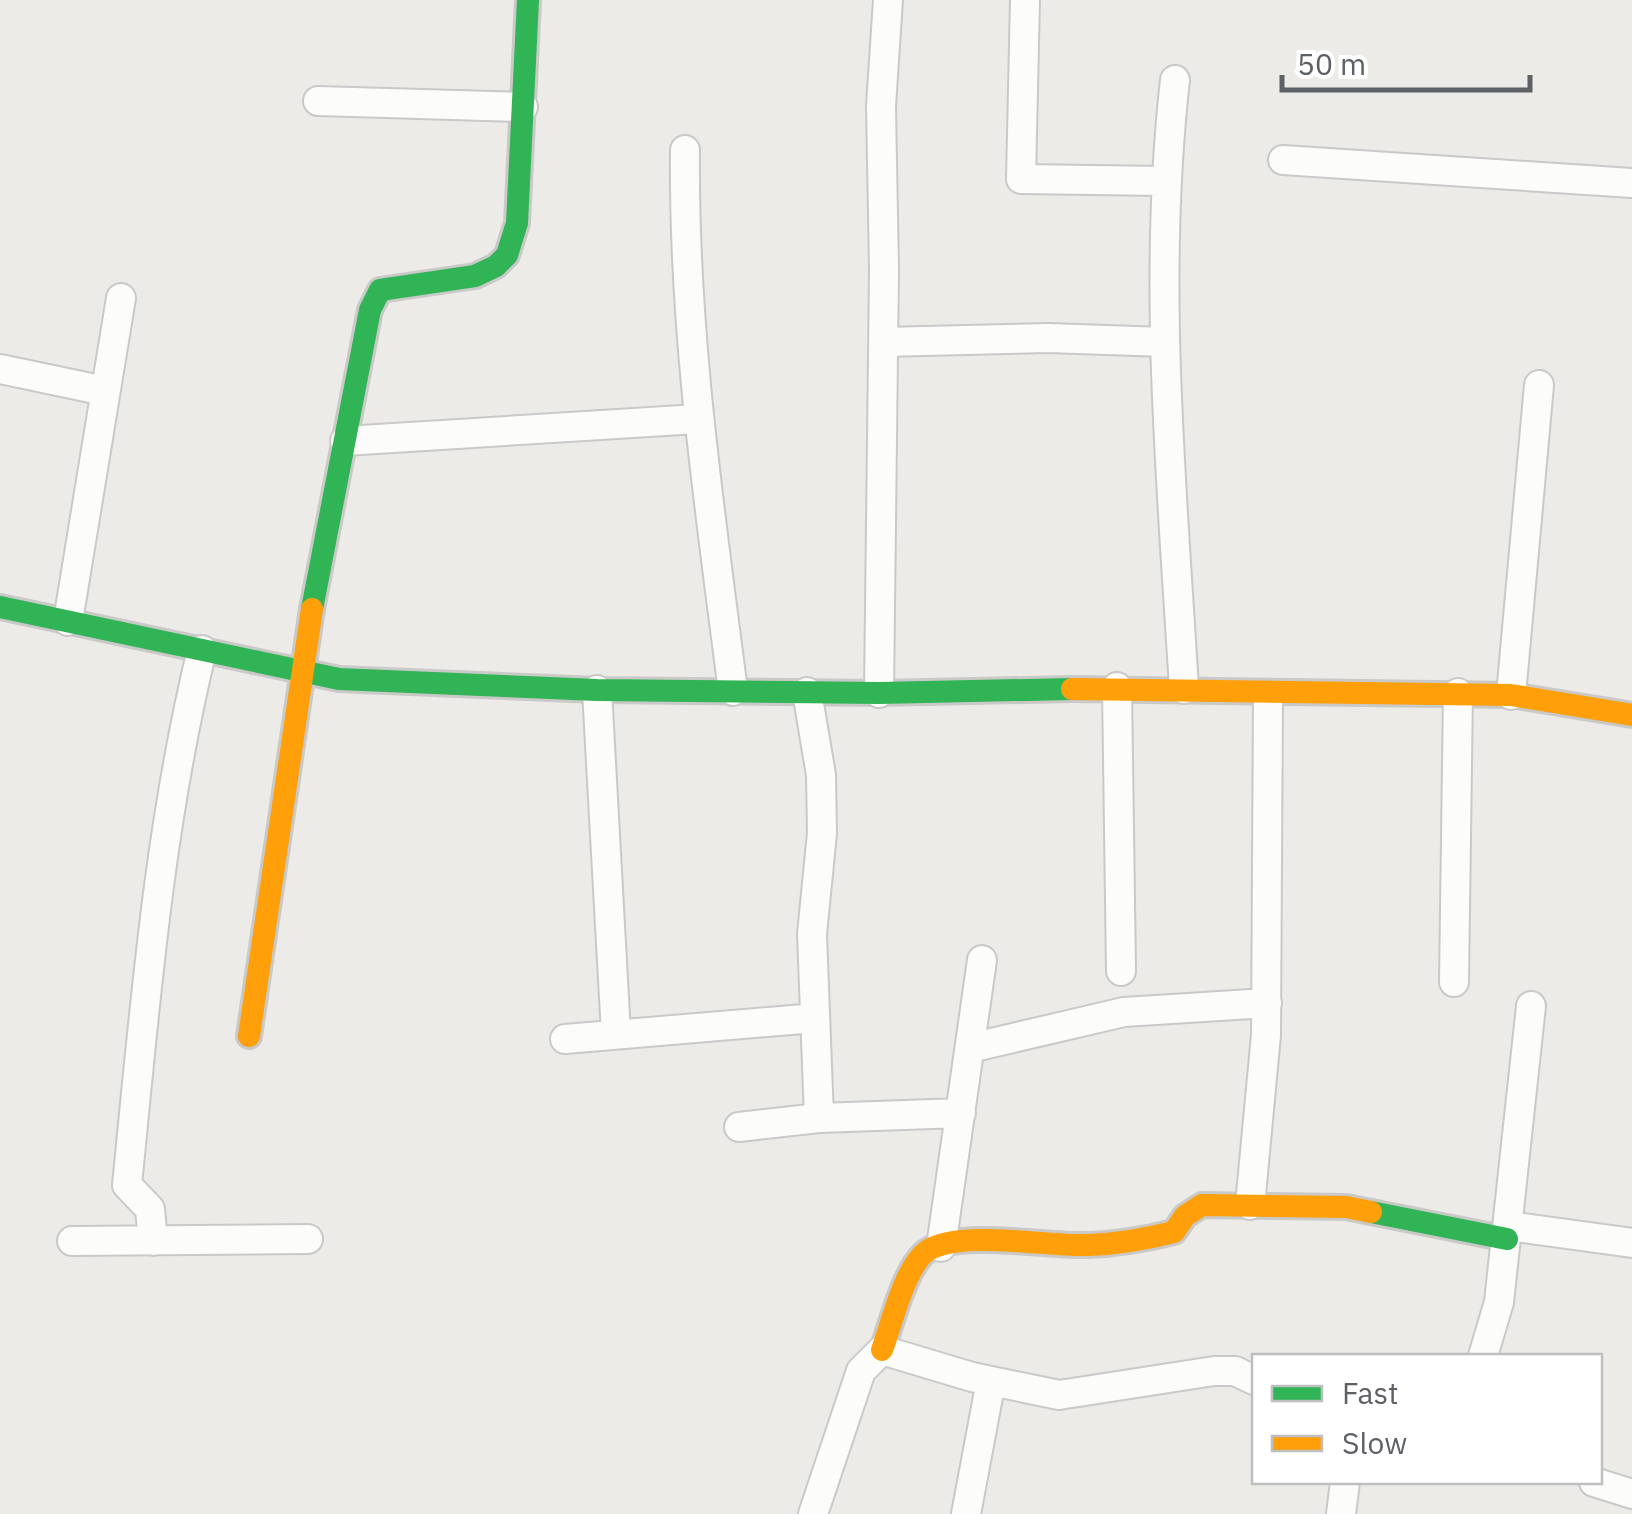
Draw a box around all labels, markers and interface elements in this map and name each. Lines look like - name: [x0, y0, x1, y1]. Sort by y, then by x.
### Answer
- scale bar: [1282, 30, 1530, 92]
- text: 50 m: [1297, 44, 1366, 83]
- legend: [1252, 1354, 1602, 1484]
- text: Fast: [1342, 1373, 1399, 1412]
- text: Slow: [1342, 1423, 1407, 1462]

